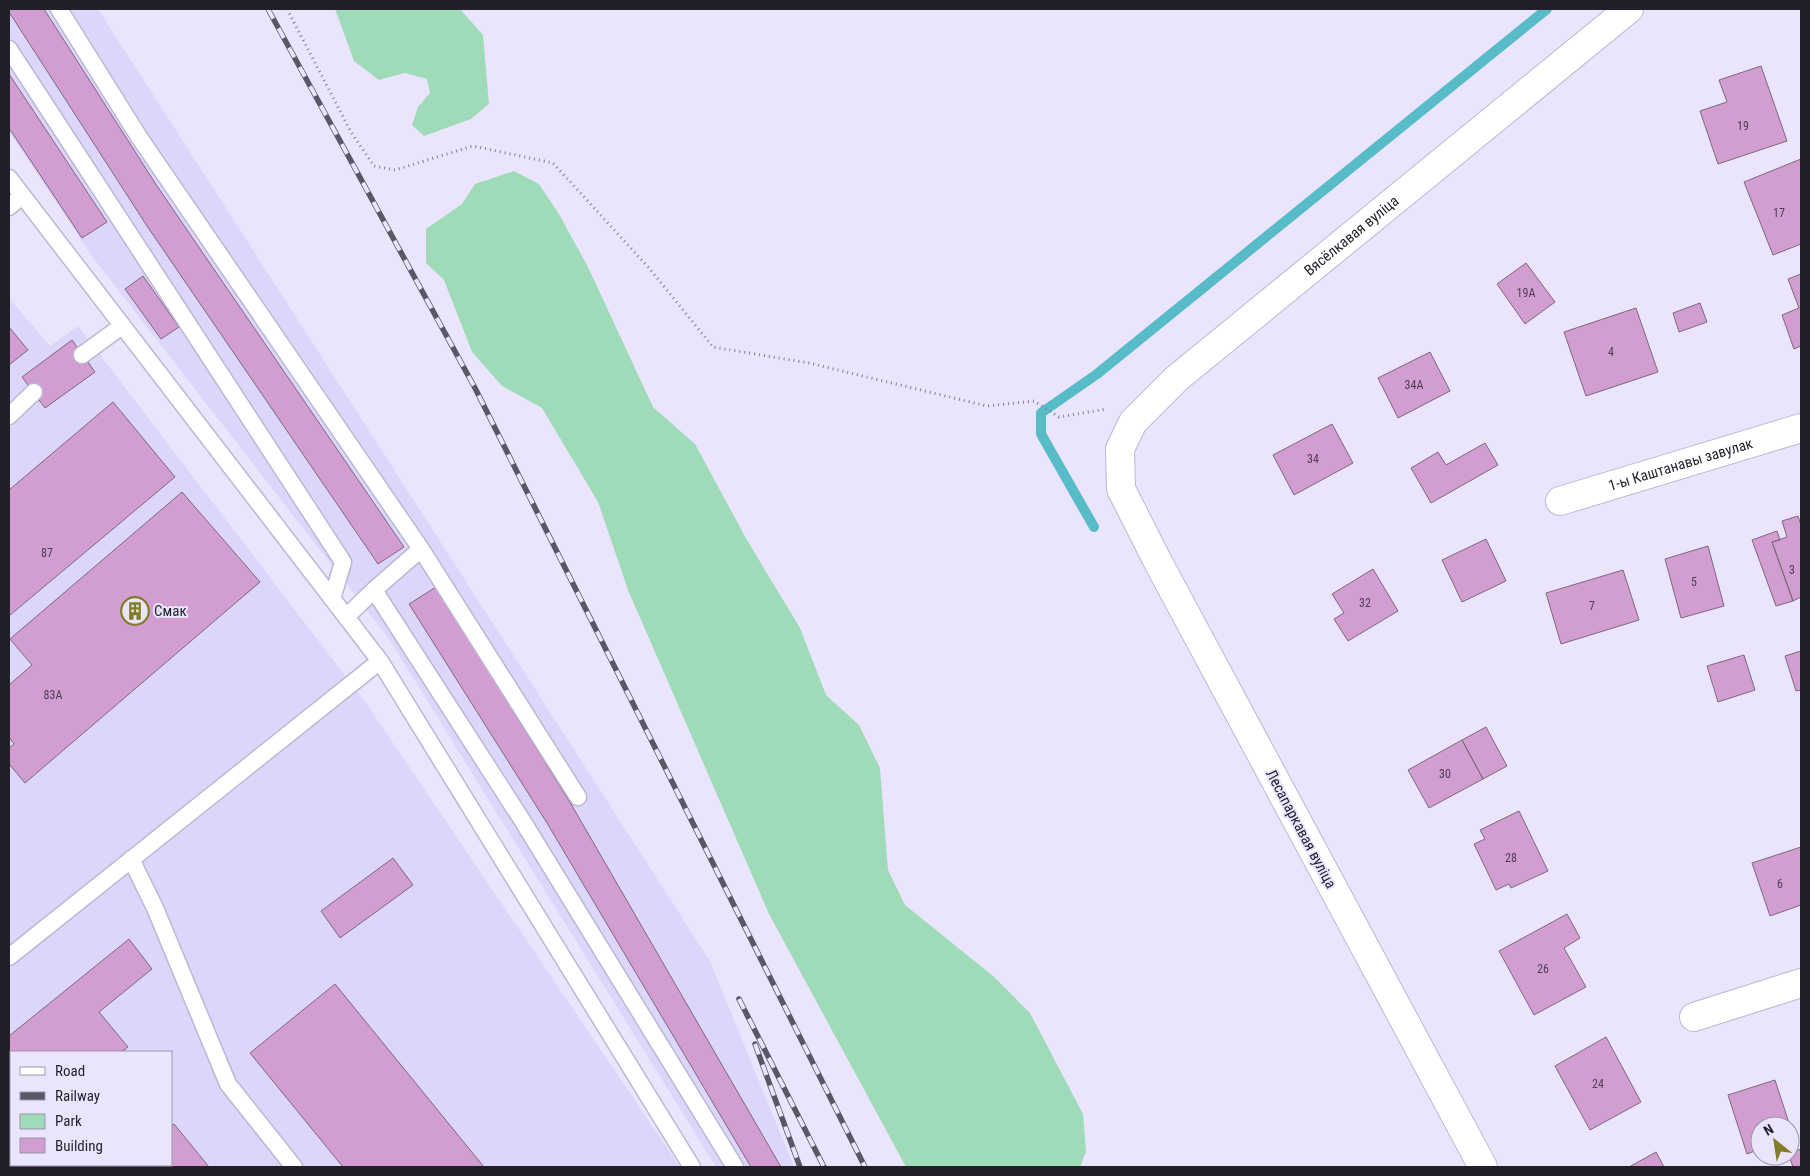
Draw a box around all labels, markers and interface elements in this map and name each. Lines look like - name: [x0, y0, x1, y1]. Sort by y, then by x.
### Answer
- house number: 19: [1737, 119, 1749, 133]
- street label: Вясёлкавая вуліца: [1301, 192, 1402, 279]
- house number: 17: [1773, 206, 1785, 220]
- house number: 19А: [1517, 286, 1535, 300]
- house number: 4: [1608, 345, 1614, 359]
- house number: 34А: [1405, 378, 1423, 392]
- street label: 1-ы Каштанавы завулак: [1606, 434, 1755, 495]
- house number: 34: [1307, 452, 1319, 466]
- house number: 87: [41, 546, 53, 560]
- house number: 3: [1789, 563, 1795, 577]
- house number: 5: [1691, 575, 1697, 589]
- building icon: Смак: [120, 596, 150, 626]
- house number: 32: [1359, 596, 1371, 610]
- house number: 7: [1589, 599, 1595, 613]
- place label: Смак: [154, 602, 187, 620]
- house number: 83А: [44, 688, 62, 702]
- street label: Лесапаркавая вуліца: [1262, 767, 1340, 891]
- house number: 30: [1439, 767, 1451, 781]
- house number: 28: [1505, 851, 1517, 865]
- house number: 6: [1777, 877, 1783, 891]
- house number: 26: [1537, 962, 1549, 976]
- legend: [10, 1051, 172, 1166]
- text: Road: [55, 1062, 85, 1080]
- house number: 24: [1592, 1077, 1604, 1091]
- text: Railway: [55, 1087, 100, 1105]
- text: Park: [55, 1112, 82, 1130]
- north arrow: [1750, 1116, 1800, 1166]
- text: N: [1761, 1121, 1776, 1139]
- text: Building: [55, 1137, 103, 1155]

